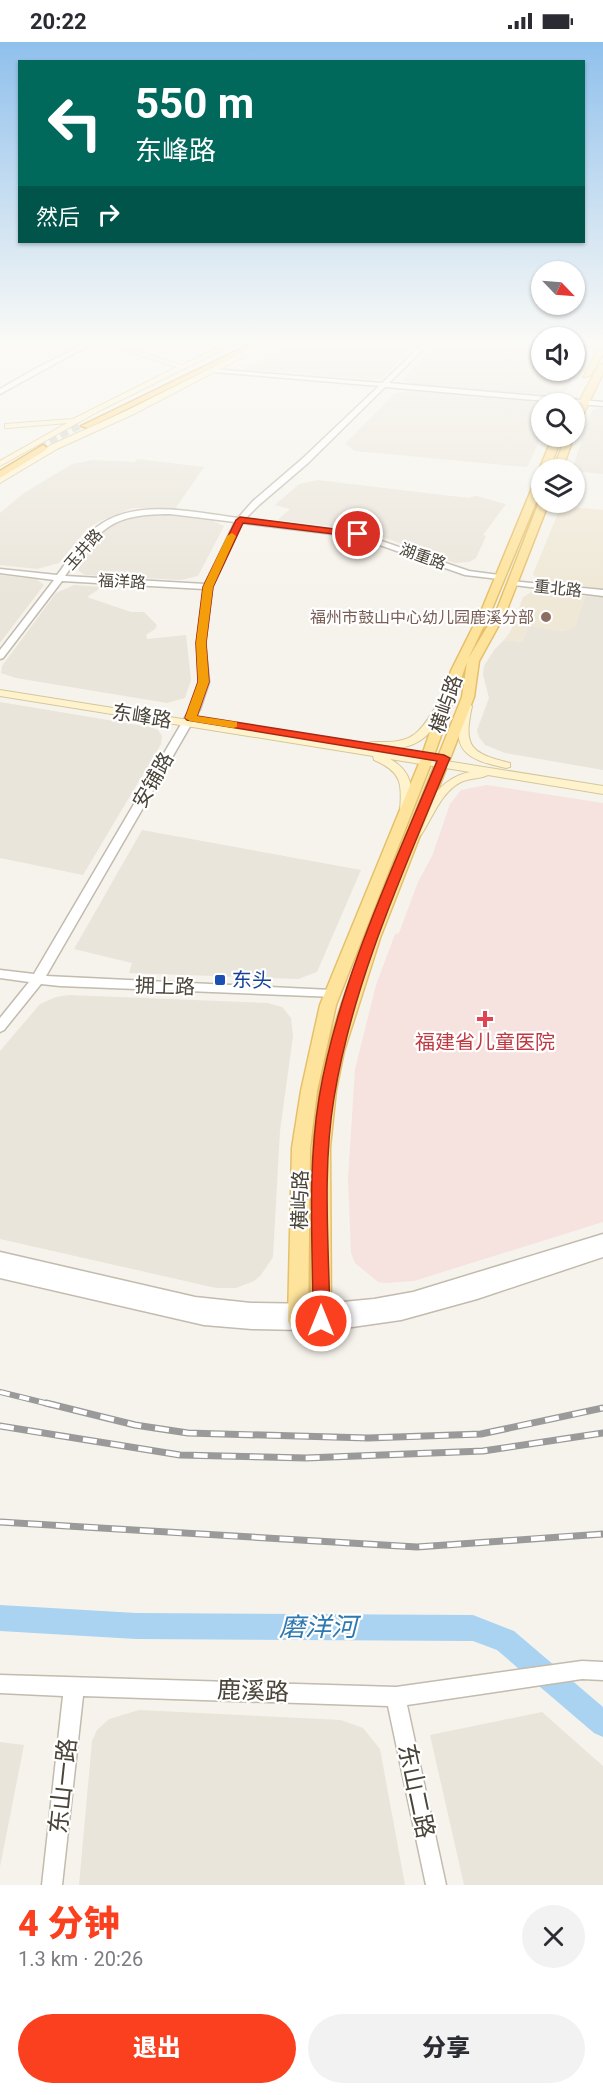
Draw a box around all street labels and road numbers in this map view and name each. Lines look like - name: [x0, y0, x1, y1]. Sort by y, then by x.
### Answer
- street label: 玉井路: [60, 525, 106, 574]
- street label: 湖重路: [397, 539, 449, 574]
- street label: 福洋路: [98, 571, 146, 592]
- street label: 重北路: [533, 577, 583, 600]
- street label: 横屿路: [425, 672, 467, 736]
- street label: 东峰路: [110, 699, 174, 733]
- street label: 安铺路: [128, 748, 178, 812]
- street label: 拥上路: [135, 973, 195, 999]
- street label: 横屿路: [287, 1170, 313, 1230]
- street label: 鹿溪路: [217, 1676, 289, 1706]
- street label: 东山一路: [44, 1737, 82, 1835]
- street label: 东山二路: [392, 1741, 440, 1841]

